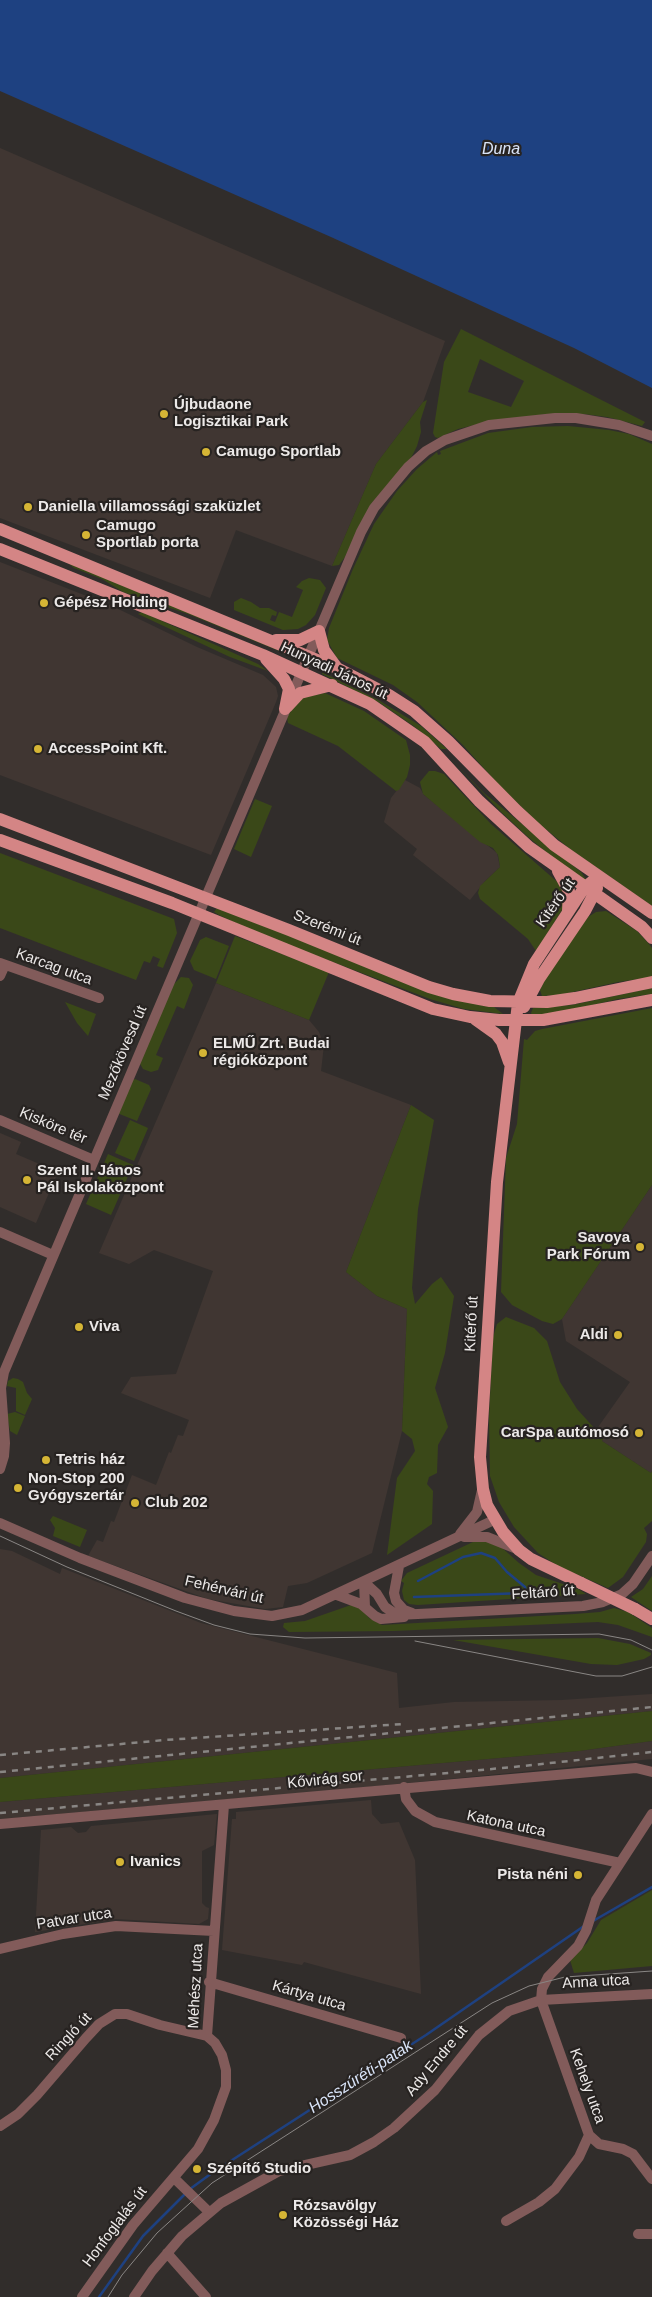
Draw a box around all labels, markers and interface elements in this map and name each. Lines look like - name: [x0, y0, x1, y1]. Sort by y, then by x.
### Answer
- water label: Duna: [482, 140, 520, 160]
- place label: Újbudaone Logisztikai Park: [174, 396, 288, 431]
- marker: Újbudaone Logisztikai Park: [158, 408, 170, 420]
- place label: Camugo Sportlab: [216, 443, 341, 461]
- marker: Camugo Sportlab: [200, 446, 212, 458]
- place label: Daniella villamossági szaküzlet: [38, 498, 261, 516]
- marker: Daniella villamossági szaküzlet: [22, 501, 34, 513]
- place label: Camugo Sportlab porta: [96, 517, 199, 552]
- marker: Camugo Sportlab porta: [80, 529, 92, 541]
- place label: Gépész Holding: [54, 594, 167, 612]
- marker: Gépész Holding: [38, 597, 50, 609]
- street label: Hunyadi János út: [278, 638, 390, 704]
- place label: AccessPoint Kft.: [48, 740, 167, 758]
- marker: AccessPoint Kft.: [32, 743, 44, 755]
- street label: Kitérő út: [533, 875, 579, 931]
- street label: Szerémi út: [290, 906, 364, 950]
- street label: Karcag utca: [13, 945, 95, 989]
- street label: Mezőkövesd út: [95, 1003, 151, 1103]
- place label: ELMŰ Zrt. Budai régióközpont: [213, 1035, 330, 1070]
- marker: ELMŰ Zrt. Budai régióközpont: [197, 1047, 209, 1059]
- street label: Kisköre tér: [16, 1104, 90, 1148]
- place label: Szent II. János Pál Iskolaközpont: [37, 1162, 164, 1197]
- marker: Szent II. János Pál Iskolaközpont: [21, 1174, 33, 1186]
- place label: Savoya Park Fórum: [547, 1229, 630, 1264]
- marker: Savoya Park Fórum: [634, 1241, 646, 1253]
- street label: Kitérő út: [462, 1296, 482, 1352]
- place label: Viva: [89, 1318, 120, 1336]
- marker: Viva: [73, 1321, 85, 1333]
- place label: Aldi: [580, 1326, 608, 1344]
- marker: Aldi: [612, 1329, 624, 1341]
- place label: CarSpa autómosó: [501, 1424, 629, 1442]
- marker: CarSpa autómosó: [633, 1427, 645, 1439]
- place label: Tetris ház: [56, 1451, 125, 1469]
- marker: Tetris ház: [40, 1454, 52, 1466]
- place label: Non-Stop 200 Gyógyszertár: [28, 1470, 125, 1505]
- marker: Non-Stop 200 Gyógyszertár: [12, 1482, 24, 1494]
- place label: Club 202: [145, 1494, 208, 1512]
- marker: Club 202: [129, 1497, 141, 1509]
- street label: Fehérvári út: [183, 1572, 265, 1608]
- street label: Feltáró út: [511, 1582, 575, 1604]
- street label: Kővirág sor: [286, 1767, 364, 1793]
- street label: Katona utca: [465, 1807, 547, 1841]
- place label: Ivanics: [130, 1853, 181, 1871]
- marker: Ivanics: [114, 1856, 126, 1868]
- place label: Pista néni: [497, 1866, 568, 1884]
- marker: Pista néni: [572, 1869, 584, 1881]
- street label: Patvar utca: [35, 1904, 113, 1934]
- street label: Méhész utca: [185, 1943, 207, 2029]
- street label: Anna utca: [562, 1971, 630, 1993]
- street label: Kártya utca: [270, 1977, 348, 2015]
- street label: Ringló út: [42, 2009, 96, 2065]
- street label: Ady Endre út: [402, 2022, 472, 2100]
- water label: Hosszúréti-patak: [305, 2036, 417, 2118]
- street label: Kehely utca: [565, 2046, 609, 2126]
- place label: Szépítő Studio: [207, 2160, 311, 2178]
- marker: Szépítő Studio: [191, 2163, 203, 2175]
- street label: Honfoglalás út: [79, 2183, 151, 2271]
- place label: Rózsavölgy Közösségi Ház: [293, 2197, 399, 2232]
- marker: Rózsavölgy Közösségi Ház: [277, 2209, 289, 2221]

